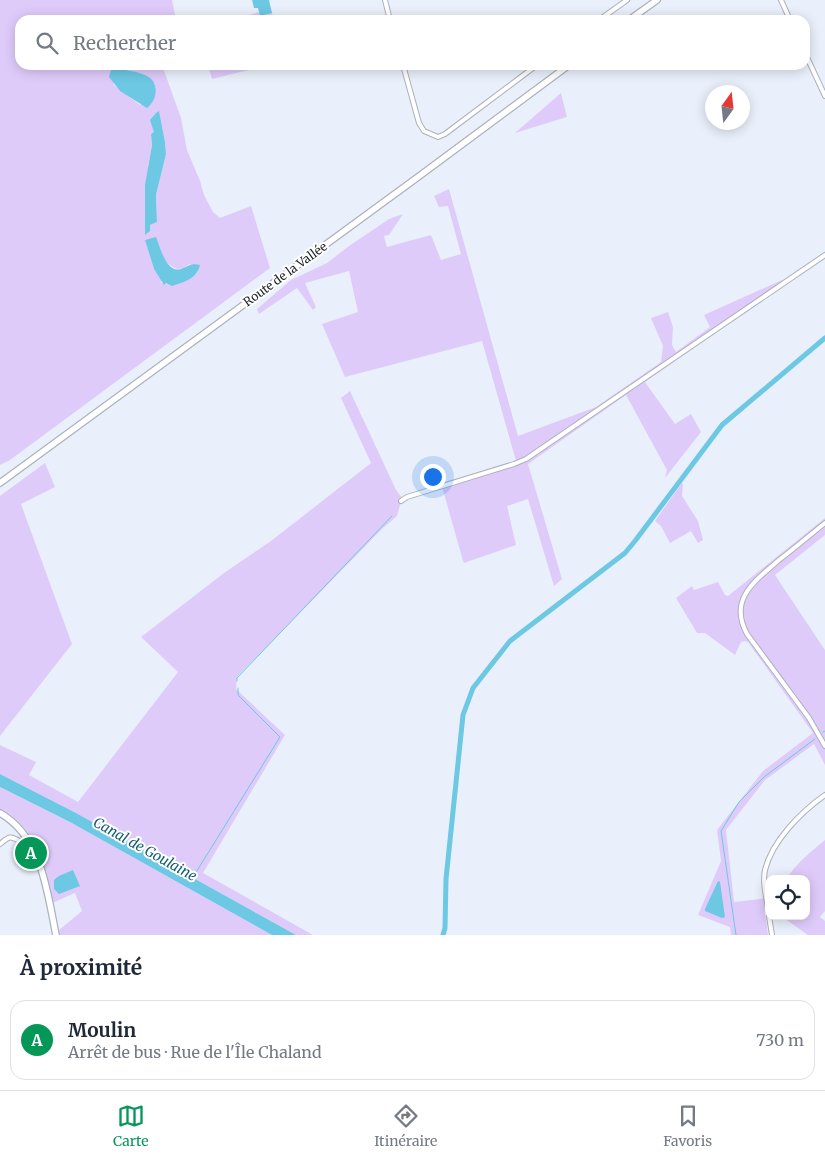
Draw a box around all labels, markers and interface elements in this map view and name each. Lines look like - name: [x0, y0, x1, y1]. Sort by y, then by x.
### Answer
- search box: [15, 15, 810, 70]
- icon: search: [33, 29, 61, 57]
- text: Rechercher: [73, 31, 176, 55]
- north arrow: [705, 85, 750, 130]
- street label: Route de la Vallée: [240, 239, 330, 309]
- your location: [420, 464, 446, 490]
- water label: Canal de Goulaine: [90, 813, 200, 885]
- pin: A: [15, 834, 47, 872]
- map controls: [765, 875, 810, 920]
- button: locate: [765, 875, 810, 920]
- text: À proximité: [20, 954, 142, 981]
- text: Moulin: [68, 1018, 136, 1042]
- text: A: [31, 1030, 43, 1050]
- text: 730 m: [756, 1030, 804, 1050]
- text: Arrêt de bus · Rue de l'Île Chaland: [68, 1042, 322, 1062]
- tab: Carte: [113, 1102, 149, 1150]
- tab: Itinéraire: [374, 1102, 437, 1150]
- tab: Favoris: [663, 1102, 712, 1150]

